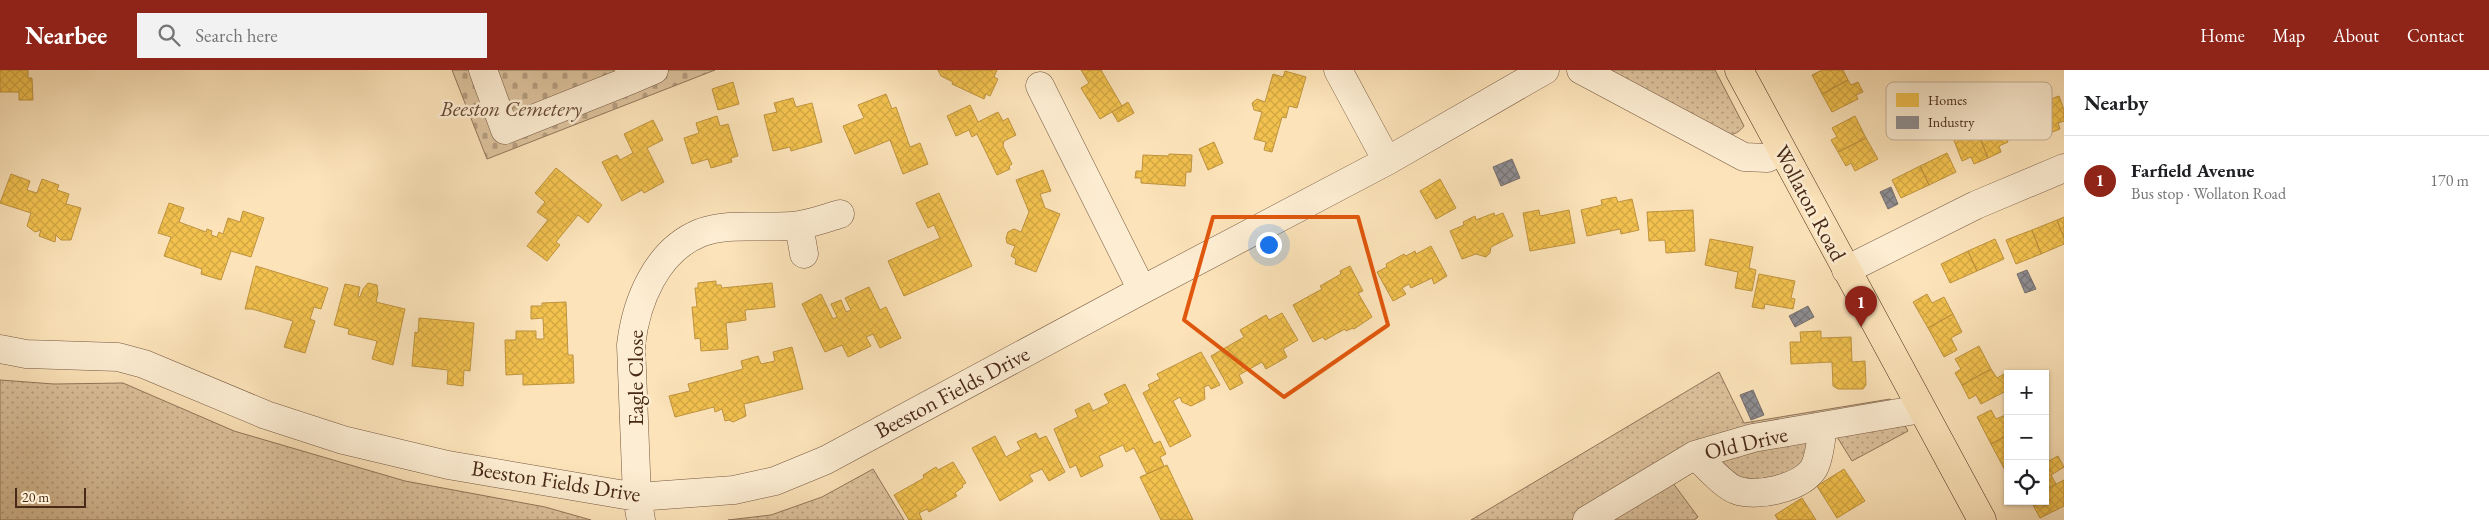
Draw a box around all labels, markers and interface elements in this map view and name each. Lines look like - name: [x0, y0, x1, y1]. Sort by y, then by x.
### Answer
- search box: [137, 13, 487, 58]
- text: Nearbee: [25, 20, 107, 51]
- icon: search: [155, 21, 183, 49]
- text: Search here: [195, 23, 278, 48]
- text: Home: [2200, 24, 2245, 47]
- text: Map: [2273, 24, 2305, 47]
- text: About: [2333, 24, 2379, 47]
- text: Contact: [2407, 24, 2464, 47]
- legend: [1886, 82, 2052, 140]
- text: Nearby: [2084, 89, 2148, 116]
- text: Homes: [1928, 91, 1968, 109]
- park label: Beeston Cemetery: [439, 94, 582, 123]
- text: Industry: [1928, 113, 1975, 131]
- street label: Wollaton Road: [1767, 140, 1853, 267]
- text: Farfield Avenue: [2131, 158, 2255, 183]
- text: 1: [2096, 170, 2104, 191]
- text: 170 m: [2430, 170, 2469, 191]
- text: Bus stop · Wollaton Road: [2131, 183, 2286, 204]
- your location: [1256, 232, 1282, 258]
- pin: 1: [1845, 286, 1877, 327]
- street label: Eagle Close: [621, 330, 650, 426]
- street label: Beeston Fields Drive: [870, 339, 1035, 445]
- map controls: [2004, 370, 2049, 505]
- button: +: [2004, 370, 2049, 415]
- button: −: [2004, 415, 2049, 460]
- street label: Old Drive: [1702, 419, 1791, 467]
- street label: Beeston Fields Drive: [469, 453, 643, 509]
- button: locate: [2004, 460, 2049, 505]
- scale bar: [15, 485, 86, 508]
- text: 20 m: [22, 488, 49, 506]

